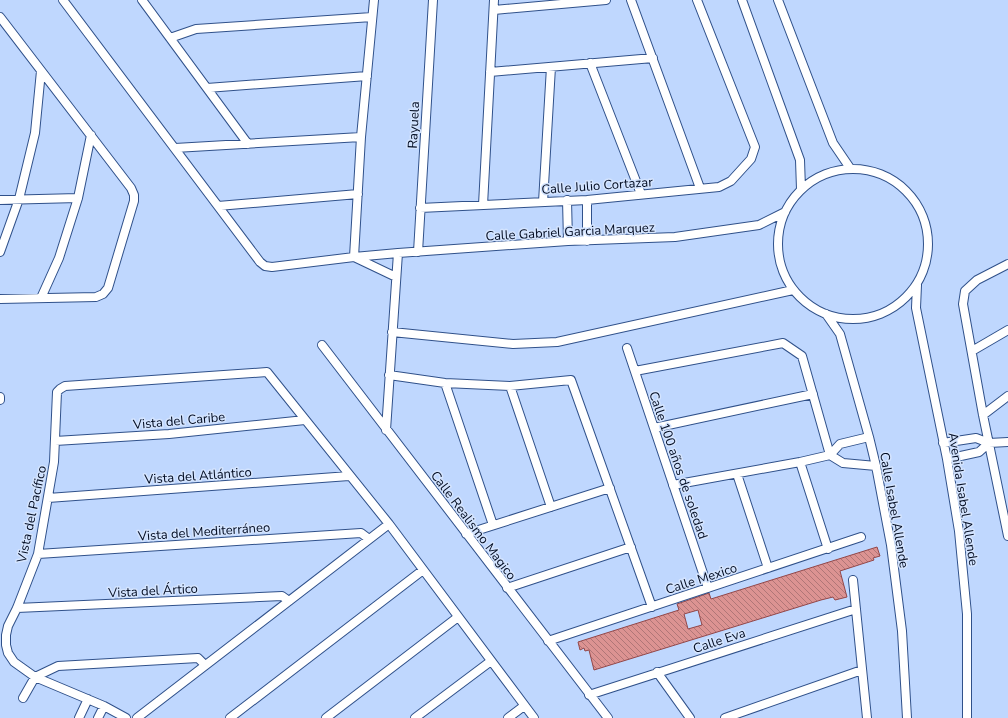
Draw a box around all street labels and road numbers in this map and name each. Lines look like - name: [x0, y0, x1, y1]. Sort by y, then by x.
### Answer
- street label: Rayuela: [404, 101, 424, 149]
- street label: Calle Julio Cortazar: [541, 173, 654, 199]
- street label: Calle Gabriel Garcia Marquez: [485, 219, 655, 245]
- street label: Calle 100 años de soledad: [644, 389, 712, 542]
- street label: Vista del Caribe: [131, 408, 226, 434]
- street label: Avenida Isabel Allende: [944, 431, 982, 567]
- street label: Calle Isabel Allende: [875, 451, 913, 570]
- street label: Vista del Atlántico: [143, 463, 252, 489]
- street label: Vista del Pacífico: [13, 464, 51, 565]
- street label: Calle Realismo Magico: [426, 467, 520, 584]
- street label: Vista del Mediterráneo: [136, 518, 271, 546]
- street label: Calle Mexico: [663, 559, 739, 599]
- street label: Vista del Ártico: [107, 579, 198, 602]
- street label: Calle Eva: [691, 624, 748, 658]

